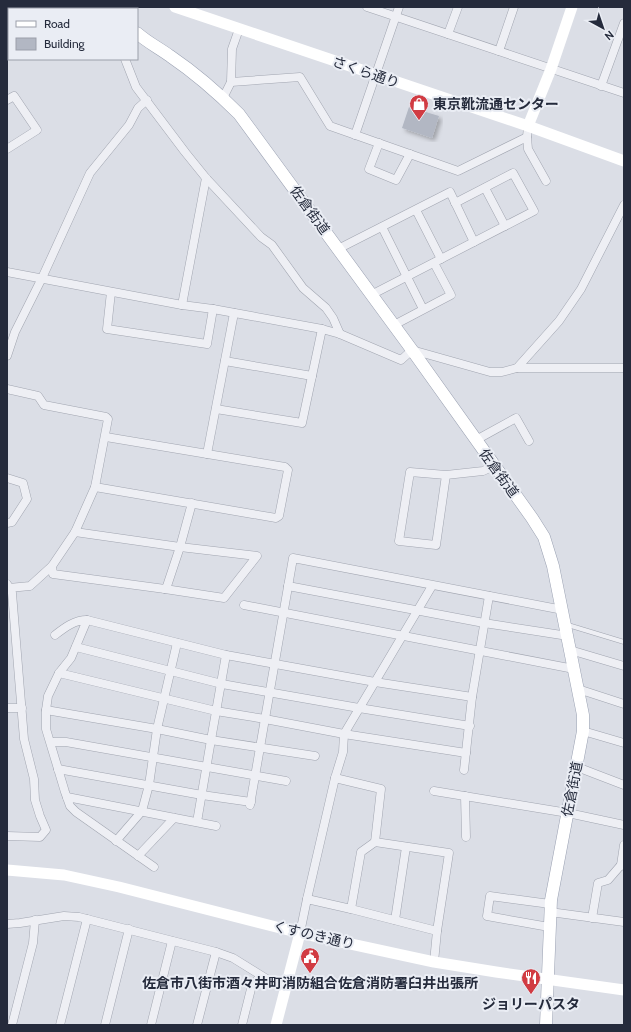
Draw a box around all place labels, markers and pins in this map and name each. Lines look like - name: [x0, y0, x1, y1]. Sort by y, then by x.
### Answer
- shop icon: 東京靴流通センター: [408, 93, 430, 121]
- place label: 東京靴流通センター: [433, 95, 559, 113]
- public building icon: 佐倉市八街市酒々井町消防組合佐倉消防署臼井出張所: [299, 946, 321, 974]
- restaurant icon: ジョリーパスタ: [520, 967, 542, 995]
- place label: 佐倉市八街市酒々井町消防組合佐倉消防署臼井出張所: [142, 974, 478, 992]
- place label: ジョリーパスタ: [482, 995, 580, 1013]

